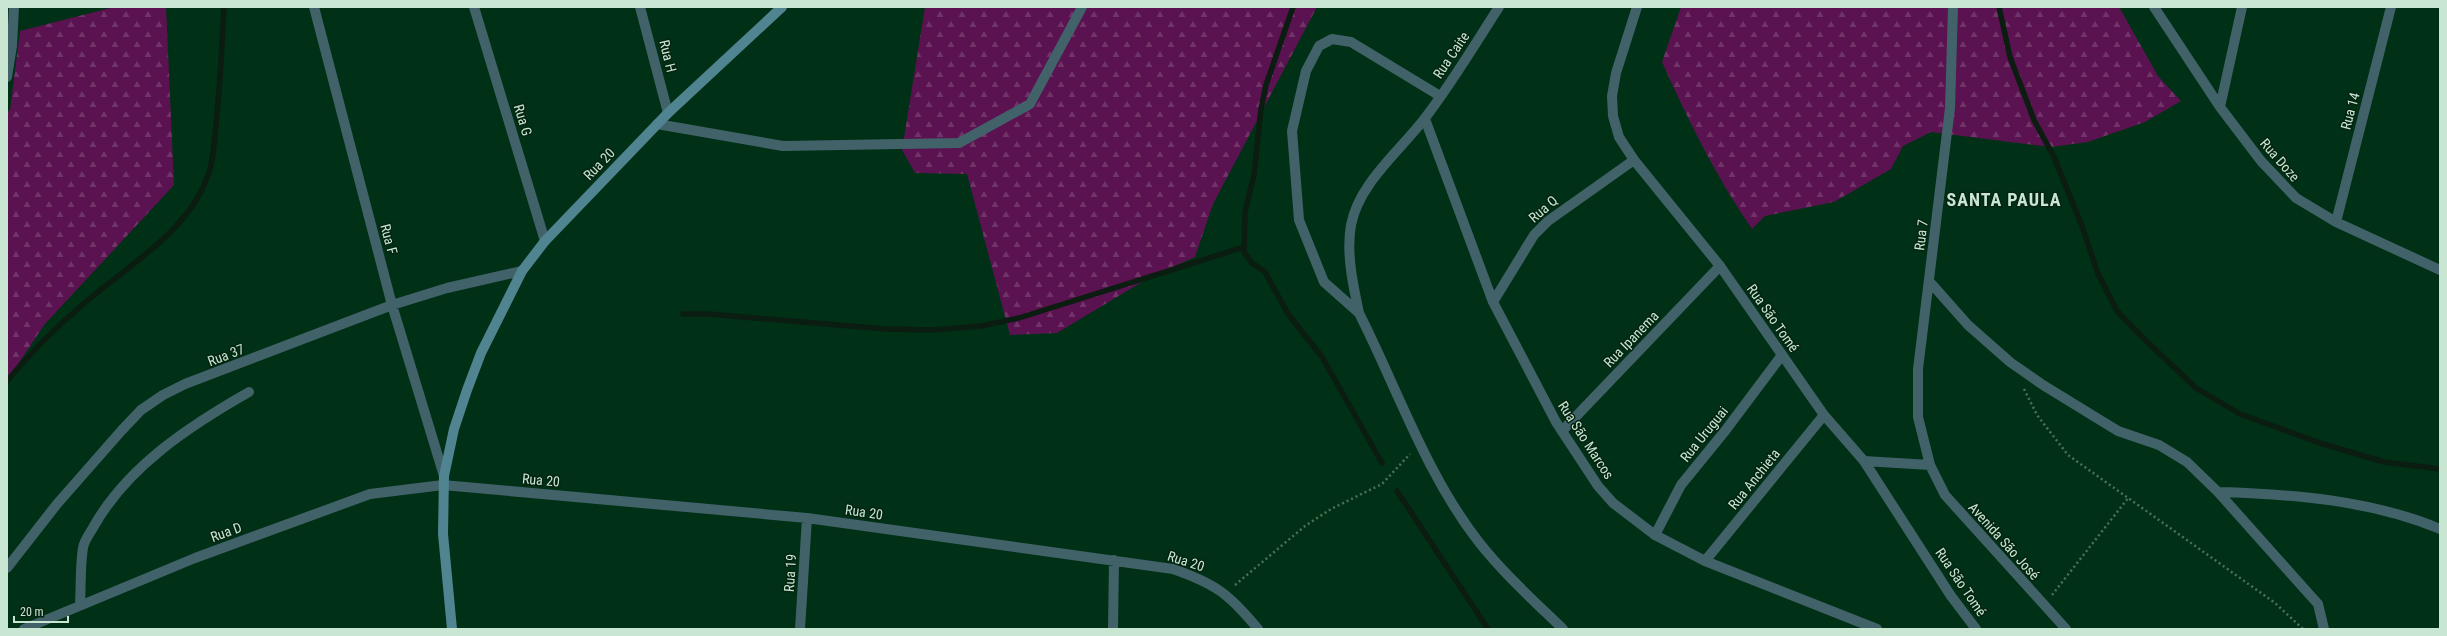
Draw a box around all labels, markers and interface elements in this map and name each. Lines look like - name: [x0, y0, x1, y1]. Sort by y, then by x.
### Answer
- street label: Rua Caite: [1430, 28, 1473, 81]
- street label: Rua H: [656, 38, 680, 74]
- street label: Rua 14: [2337, 91, 2363, 131]
- street label: Rua G: [511, 102, 535, 138]
- street label: Rua Doze: [2257, 135, 2303, 185]
- street label: Rua 20: [580, 145, 618, 183]
- district label: SANTA PAULA: [1947, 189, 2061, 210]
- street label: Rua Q: [1525, 192, 1561, 226]
- street label: Rua 7: [1911, 219, 1931, 251]
- street label: Rua F: [377, 222, 401, 256]
- street label: Rua São Tomé: [1744, 281, 1802, 355]
- street label: Rua Ipanema: [1600, 308, 1662, 370]
- street label: Rua 37: [205, 341, 247, 369]
- street label: Rua São Marcos: [1555, 398, 1617, 482]
- street label: Rua Uruguai: [1677, 403, 1731, 465]
- street label: Rua Anchieta: [1725, 446, 1783, 512]
- street label: Rua 20: [521, 470, 561, 490]
- street label: Avenida São José: [1965, 499, 2043, 583]
- street label: Rua 20: [844, 501, 884, 523]
- street label: Rua D: [208, 519, 244, 545]
- street label: Rua São Tomé: [1932, 545, 1990, 619]
- street label: Rua 20: [1165, 548, 1207, 574]
- street label: Rua 19: [781, 554, 799, 592]
- scale bar: [14, 598, 68, 624]
- text: 20 m: [20, 605, 44, 619]

